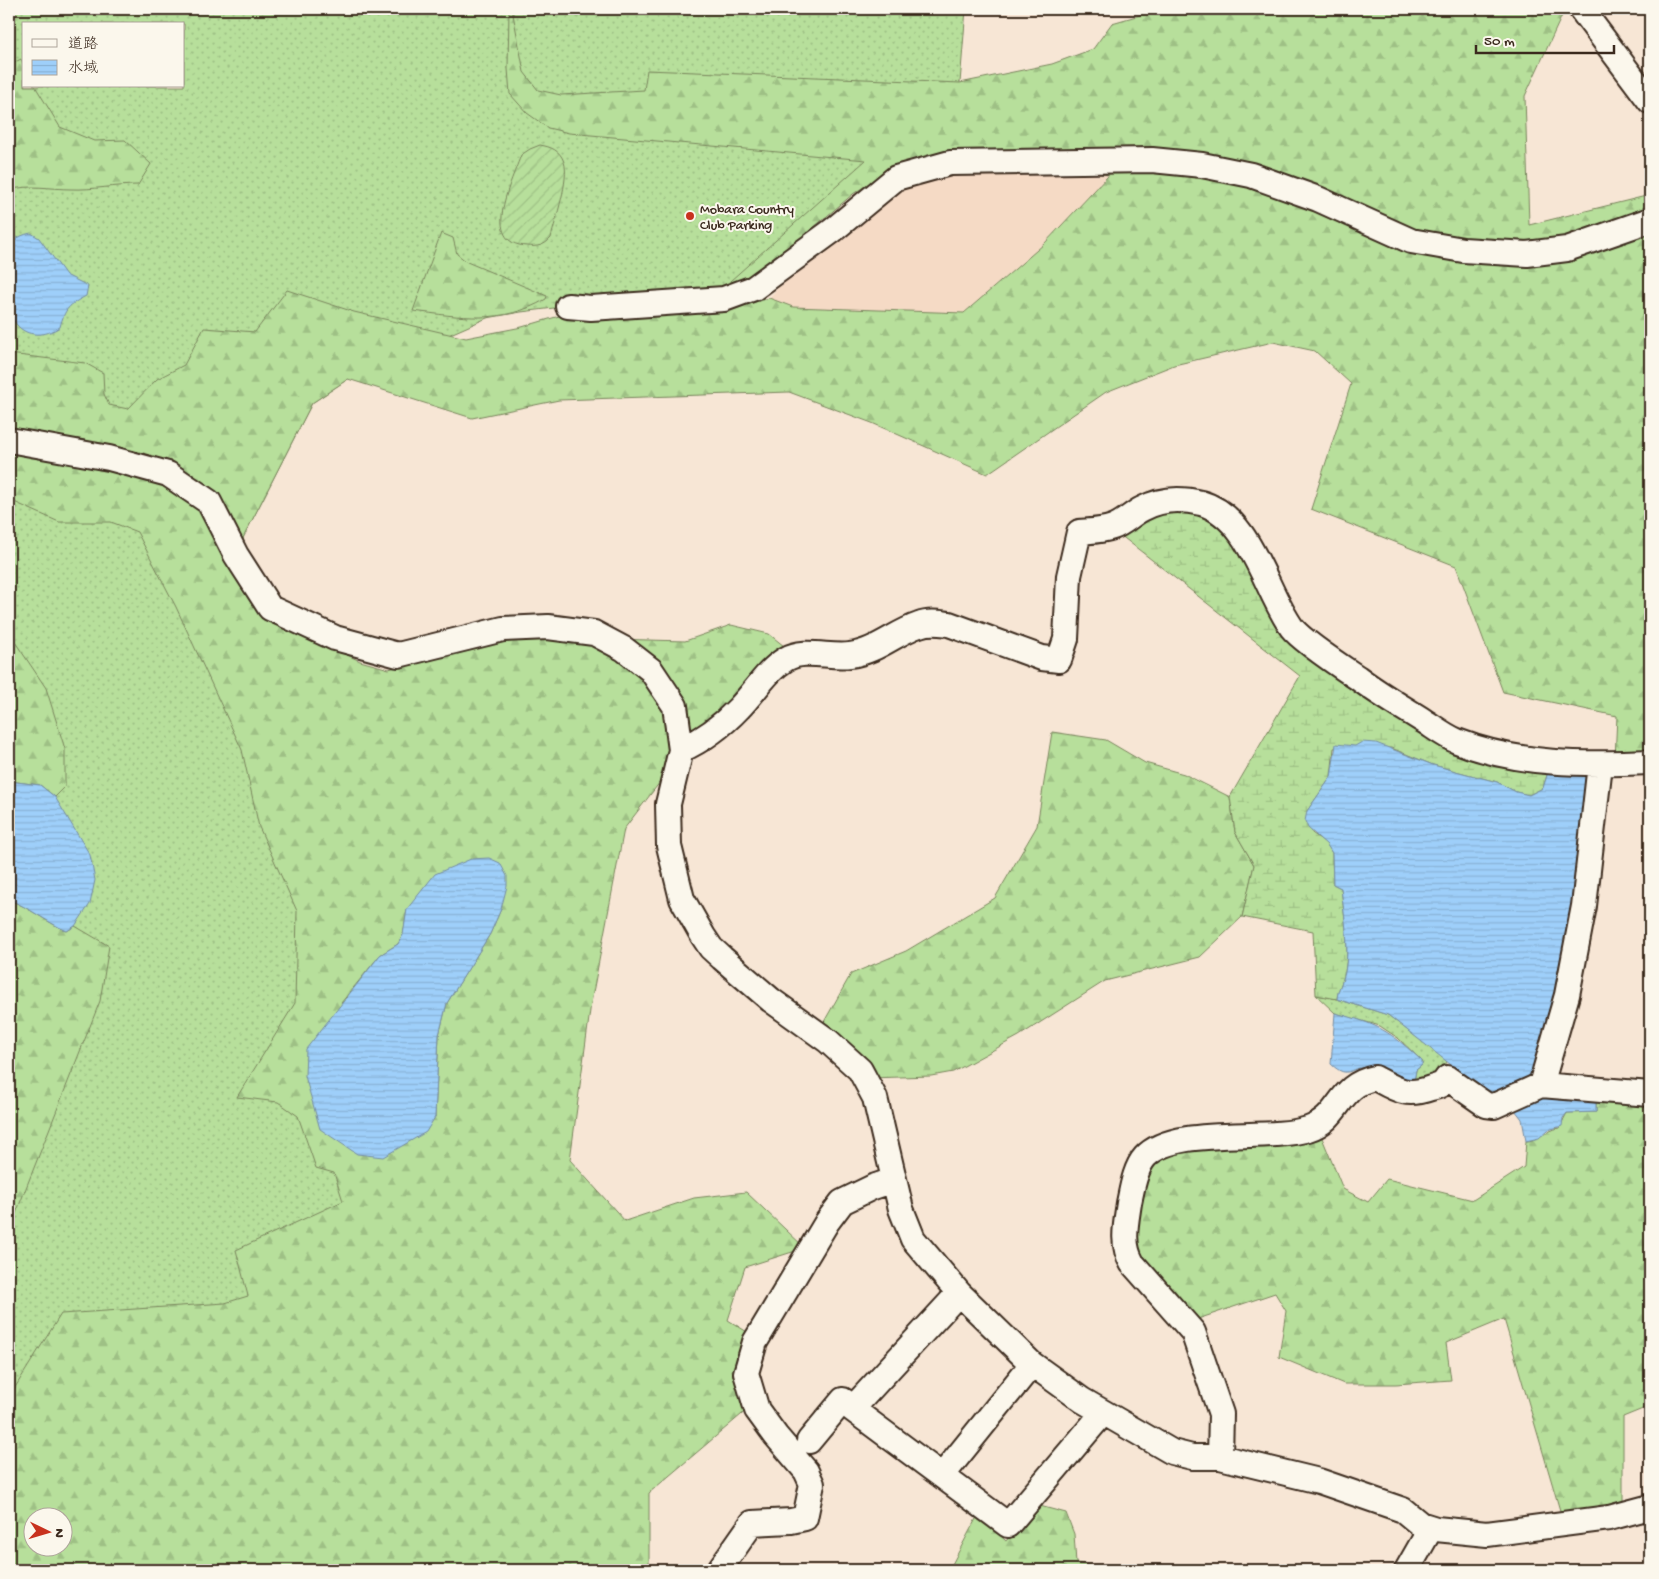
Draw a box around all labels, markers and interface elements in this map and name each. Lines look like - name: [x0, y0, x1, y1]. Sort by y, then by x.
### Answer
- legend: [22, 22, 185, 88]
- scale bar: [1476, 22, 1614, 54]
- text: 50 m: [1484, 33, 1515, 51]
- text: 道路: [68, 36, 98, 54]
- text: 水域: [68, 59, 98, 78]
- place label: Mobara Country Club Parking: [700, 202, 794, 235]
- marker: Mobara Country Club Parking: [684, 210, 696, 222]
- north arrow: [22, 1506, 72, 1556]
- text: N: [50, 1528, 67, 1538]

